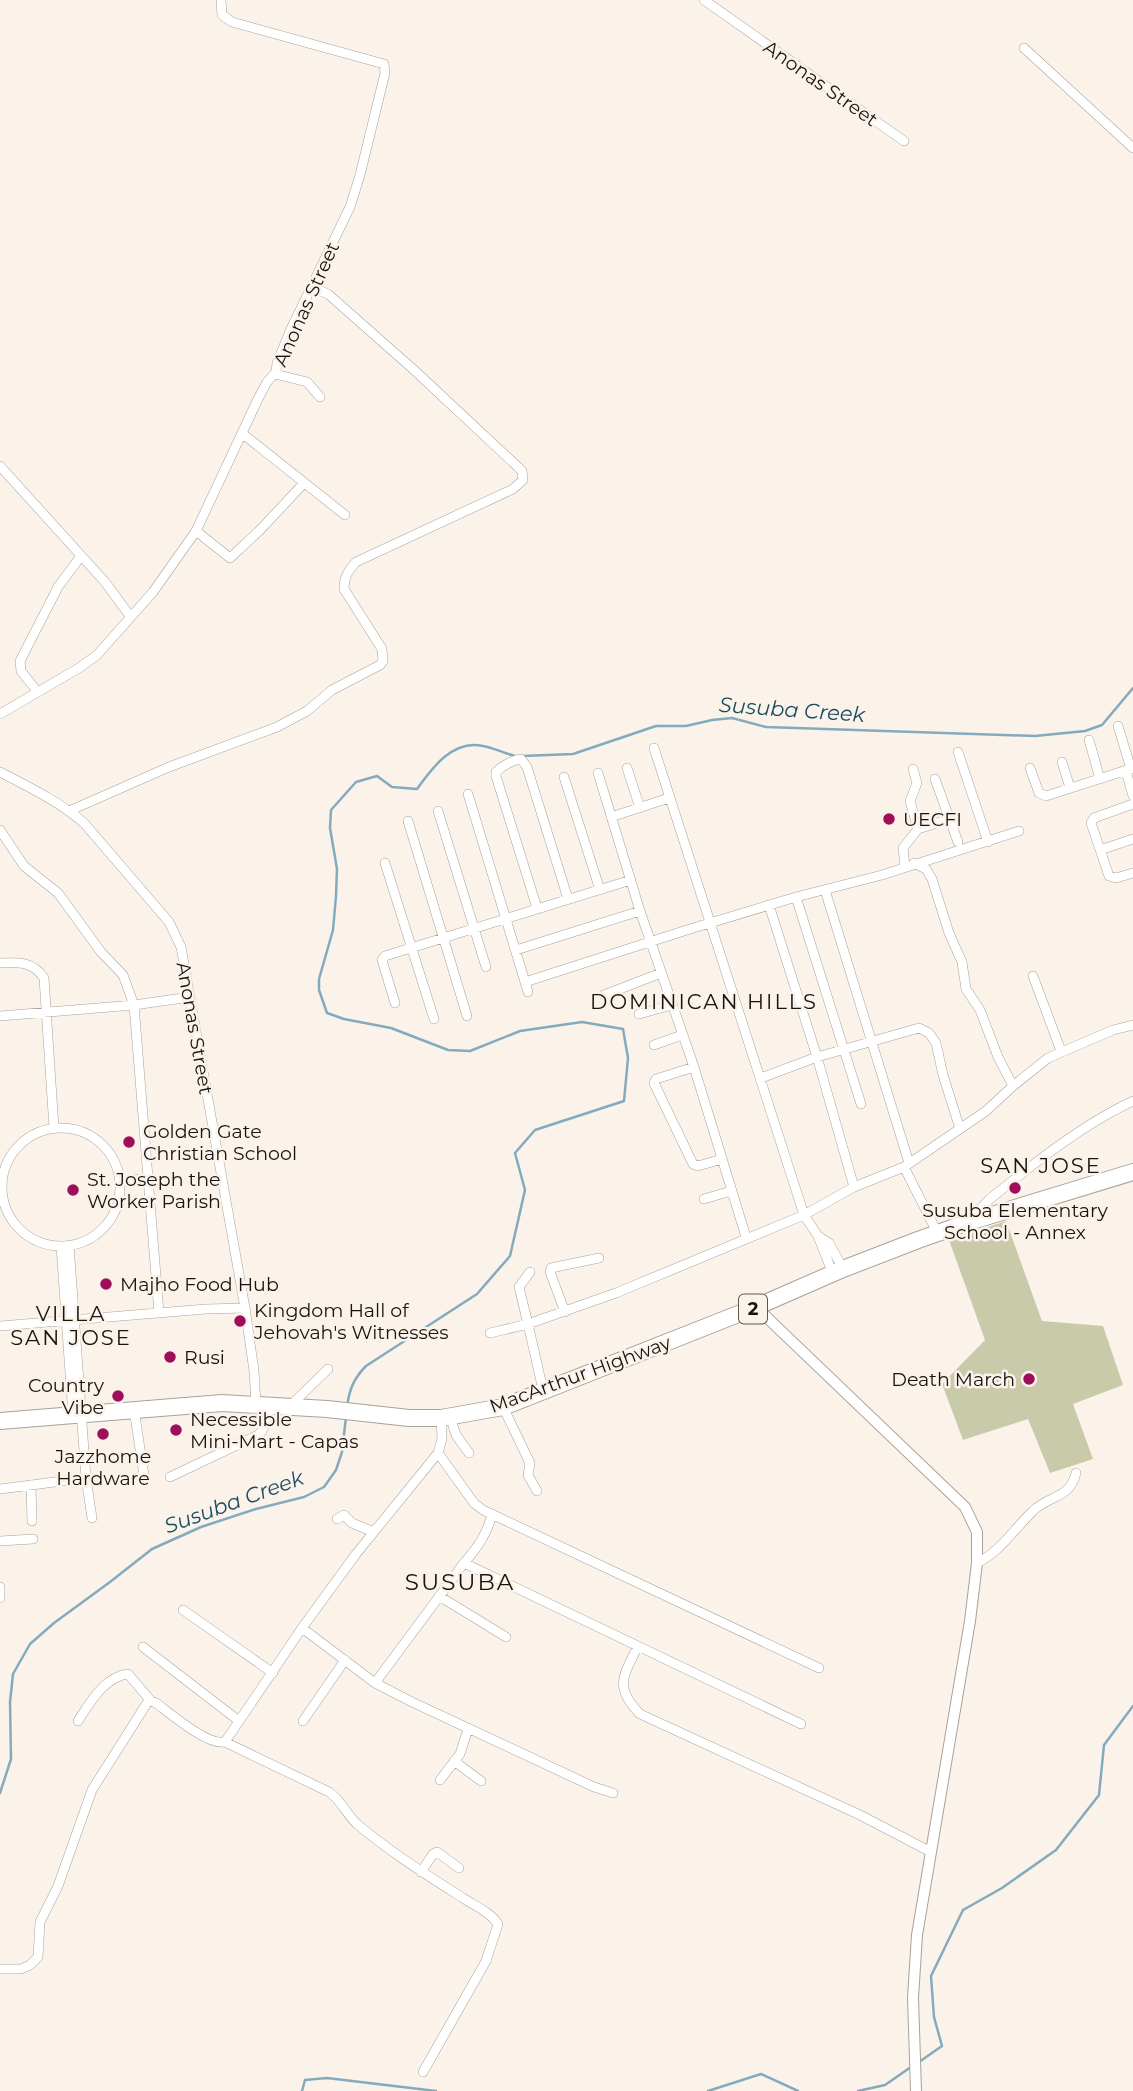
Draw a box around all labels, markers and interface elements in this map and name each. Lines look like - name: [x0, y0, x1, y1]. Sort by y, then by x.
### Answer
- street label: Anonas Street: [759, 36, 882, 131]
- street label: Anonas Street: [269, 238, 344, 370]
- water label: Susuba Creek: [718, 692, 867, 727]
- place label: UECFI: [903, 808, 962, 831]
- marker: UECFI: [881, 811, 897, 827]
- street label: Anonas Street: [172, 960, 218, 1096]
- district label: DOMINICAN HILLS: [590, 989, 818, 1014]
- place label: Golden Gate Christian School: [143, 1120, 297, 1165]
- marker: Golden Gate Christian School: [121, 1134, 137, 1150]
- district label: SAN JOSE: [980, 1153, 1102, 1178]
- place label: St. Joseph the Worker Parish: [87, 1168, 221, 1213]
- marker: Susuba Elementary School - Annex: [1007, 1180, 1023, 1196]
- marker: St. Joseph the Worker Parish: [65, 1182, 81, 1198]
- place label: Susuba Elementary School - Annex: [922, 1199, 1109, 1244]
- place label: Majho Food Hub: [120, 1273, 279, 1296]
- marker: Majho Food Hub: [98, 1276, 114, 1292]
- road number: 2: [739, 1294, 767, 1324]
- place label: Kingdom Hall of Jehovah's Witnesses: [253, 1299, 449, 1344]
- district label: VILLA SAN JOSE: [10, 1301, 132, 1350]
- marker: Kingdom Hall of Jehovah's Witnesses: [232, 1313, 248, 1329]
- street label: MacArthur Highway: [486, 1331, 675, 1418]
- place label: Rusi: [184, 1346, 225, 1369]
- marker: Rusi: [162, 1349, 178, 1365]
- place label: Death March: [891, 1368, 1015, 1391]
- marker: Death March: [1021, 1371, 1037, 1387]
- place label: Country Vibe: [28, 1374, 105, 1419]
- marker: Country Vibe: [110, 1388, 126, 1404]
- place label: Necessible Mini-Mart - Capas: [190, 1408, 359, 1453]
- marker: Necessible Mini-Mart - Capas: [168, 1422, 184, 1438]
- marker: Jazzhome Hardware: [95, 1426, 111, 1442]
- place label: Jazzhome Hardware: [54, 1445, 151, 1490]
- water label: Susuba Creek: [161, 1464, 308, 1538]
- district label: SUSUBA: [405, 1568, 515, 1596]

